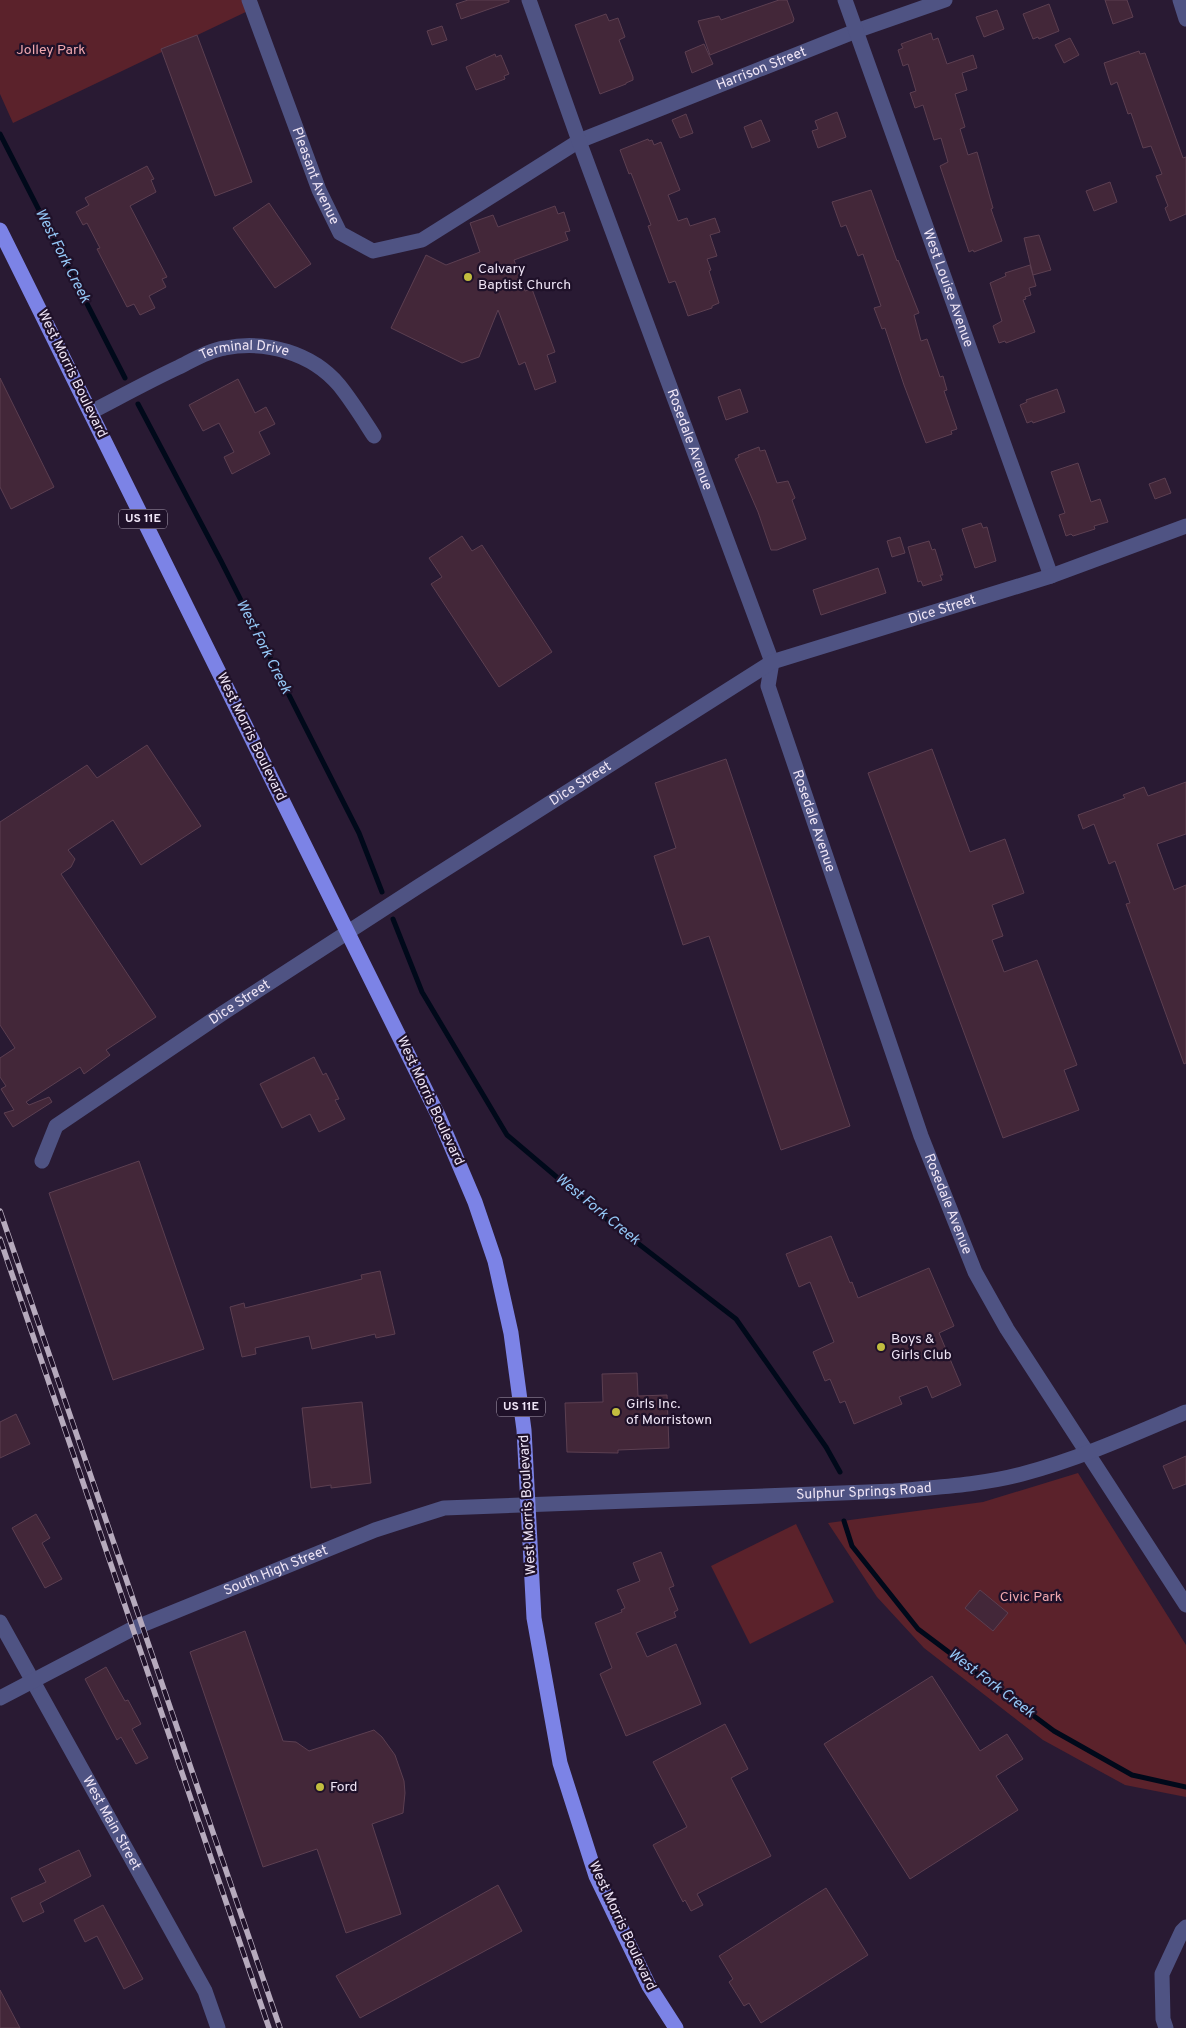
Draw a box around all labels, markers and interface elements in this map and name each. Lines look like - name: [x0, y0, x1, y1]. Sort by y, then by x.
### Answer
- park label: Jolley Park: [16, 42, 86, 59]
- street label: Harrison Street: [714, 43, 809, 94]
- street label: Pleasant Avenue: [288, 125, 343, 227]
- water label: West Fork Creek: [30, 205, 94, 307]
- street label: West Louise Avenue: [919, 227, 977, 350]
- place label: Calvary Baptist Church: [478, 261, 571, 294]
- marker: Calvary Baptist Church: [462, 271, 474, 283]
- street label: West Morris Boulevard: [34, 307, 110, 441]
- street label: Terminal Drive: [197, 337, 291, 364]
- street label: Rosedale Avenue: [663, 386, 716, 493]
- road number: US 11E: [119, 509, 167, 528]
- street label: Dice Street: [906, 591, 978, 628]
- water label: West Fork Creek: [231, 596, 295, 698]
- street label: West Morris Boulevard: [213, 670, 289, 804]
- street label: Dice Street: [546, 758, 614, 809]
- street label: Rosedale Avenue: [789, 768, 839, 874]
- street label: Dice Street: [206, 976, 273, 1029]
- street label: West Morris Boulevard: [393, 1034, 467, 1168]
- street label: Rosedale Avenue: [920, 1151, 976, 1257]
- water label: West Fork Creek: [551, 1170, 644, 1250]
- place label: Boys & Girls Club: [891, 1331, 952, 1364]
- marker: Boys & Girls Club: [875, 1341, 887, 1353]
- place label: Girls Inc. of Morristown: [626, 1396, 712, 1429]
- road number: US 11E: [497, 1398, 545, 1416]
- marker: Girls Inc. of Morristown: [610, 1406, 622, 1418]
- street label: West Morris Boulevard: [516, 1434, 540, 1576]
- street label: Sulphur Springs Road: [796, 1479, 932, 1503]
- street label: South High Street: [221, 1542, 330, 1599]
- park label: Civic Park: [1000, 1589, 1062, 1606]
- water label: West Fork Creek: [944, 1645, 1038, 1723]
- street label: West Main Street: [79, 1773, 145, 1873]
- place label: Ford: [330, 1779, 357, 1796]
- marker: Ford: [314, 1781, 326, 1793]
- street label: West Morris Boulevard: [585, 1859, 659, 1993]

